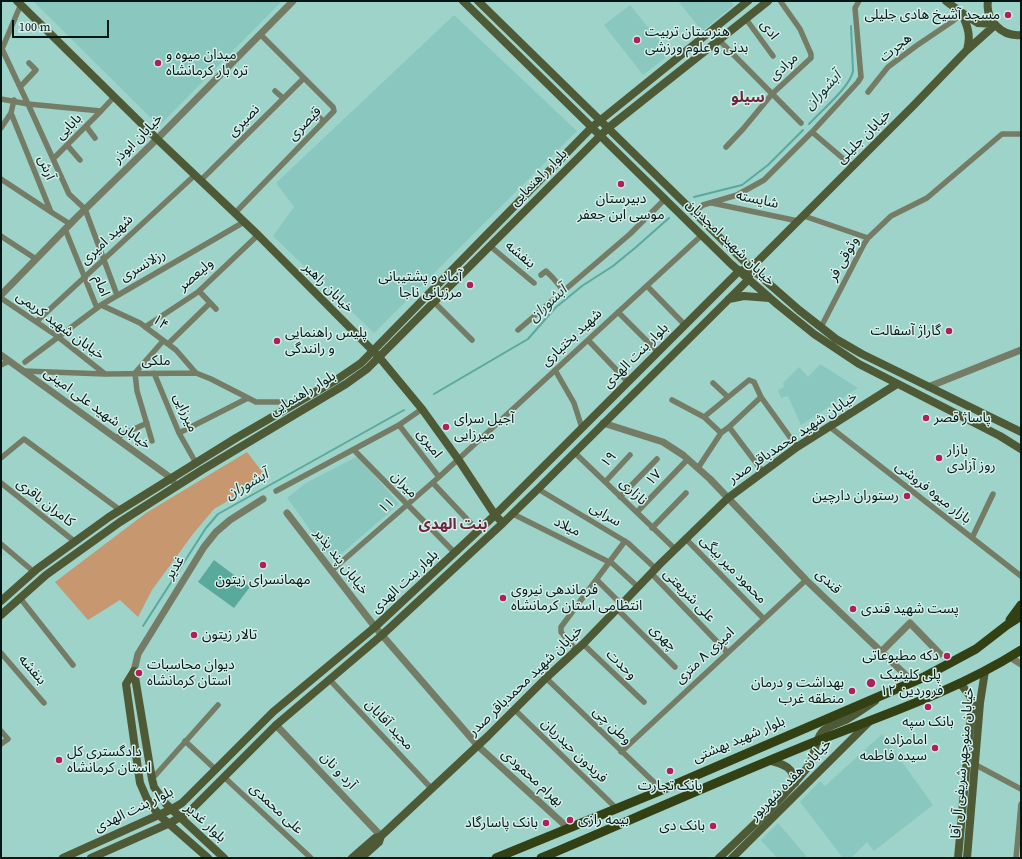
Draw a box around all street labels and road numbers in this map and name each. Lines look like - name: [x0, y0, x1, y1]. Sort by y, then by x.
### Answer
- street label: ادی: [756, 17, 782, 43]
- street label: هجرت: [877, 30, 915, 66]
- street label: مرادی: [766, 50, 802, 84]
- street label: نصیری: [224, 101, 264, 141]
- street label: قیصری: [285, 103, 325, 145]
- street label: خیابان جلیلی: [833, 106, 895, 168]
- street label: بابایی: [52, 110, 86, 144]
- street label: خیابان ابوذر: [110, 111, 166, 167]
- street label: بلوار راهنمایی: [507, 146, 571, 210]
- street label: آرش: [34, 153, 58, 183]
- street label: شایسته: [734, 187, 780, 213]
- street label: خیابان شهید امجدیان: [682, 196, 778, 290]
- street label: شهید امیری: [77, 211, 137, 269]
- street label: وثوقی فر: [825, 234, 863, 284]
- street label: بنفشه: [502, 238, 538, 272]
- street label: رزلانسری: [117, 246, 169, 286]
- street label: ولیعصر: [175, 255, 217, 295]
- street label: خیابان راهبر: [299, 259, 357, 317]
- street label: امام: [89, 273, 113, 299]
- street label: خیابان شهید کریمی: [12, 288, 108, 364]
- street label: شهید بختیاری: [538, 306, 606, 370]
- street label: ۱۴: [149, 311, 171, 335]
- street label: بلوار بنت الهدی: [600, 320, 672, 392]
- street label: ملکی: [142, 353, 170, 369]
- street label: خیابان شهید علی امینی: [40, 365, 154, 453]
- street label: بلوار راهنمایی: [267, 368, 339, 420]
- street label: خیابان شهید محمدباقر صدر: [725, 388, 861, 488]
- street label: میرزایی: [169, 391, 201, 435]
- street label: امیری: [413, 426, 445, 462]
- street label: ۱۹: [597, 448, 621, 472]
- street label: بازار میوه فروشی: [892, 458, 974, 528]
- street label: ۱۷: [642, 466, 666, 490]
- street label: میران: [387, 468, 421, 502]
- street label: کامران باقری: [13, 475, 77, 531]
- street label: نازاری: [616, 475, 650, 509]
- street label: ۱۱: [375, 494, 399, 518]
- street label: سرابی: [586, 499, 624, 531]
- street label: میلاد: [551, 513, 583, 541]
- street label: خیابان پند پذیر: [310, 526, 372, 598]
- street label: محمود میر بیگی: [696, 532, 770, 608]
- street label: بلوار بنت الهدی: [368, 547, 442, 617]
- street label: غدیر: [161, 553, 189, 583]
- street label: علی شریعتی: [659, 566, 719, 626]
- street label: قندی: [812, 566, 844, 598]
- street label: چهری: [646, 621, 680, 655]
- street label: خیابان شهید محمدباقر صدر: [465, 622, 587, 740]
- street label: امیری ۸ متری: [672, 624, 738, 688]
- street label: وحدت: [602, 647, 640, 683]
- street label: بنفشه: [14, 652, 50, 688]
- street label: خیابان منوچهر شریفی آل آقا: [948, 687, 978, 839]
- street label: مجید آقایان: [361, 696, 417, 754]
- street label: وطن چی: [589, 703, 635, 749]
- street label: بلوار شهید بهشتی: [690, 713, 788, 767]
- street label: فریدون حیدریان: [537, 715, 611, 787]
- street label: خیابان هفده شهریور: [747, 736, 835, 824]
- street label: بهرام محمودی: [498, 746, 566, 810]
- street label: آرد و نان: [317, 749, 359, 793]
- street label: علی محمدی: [246, 780, 306, 838]
- street label: بلوار بنت الهدی: [92, 784, 176, 836]
- street label: بلوار غدیر: [181, 800, 229, 846]

